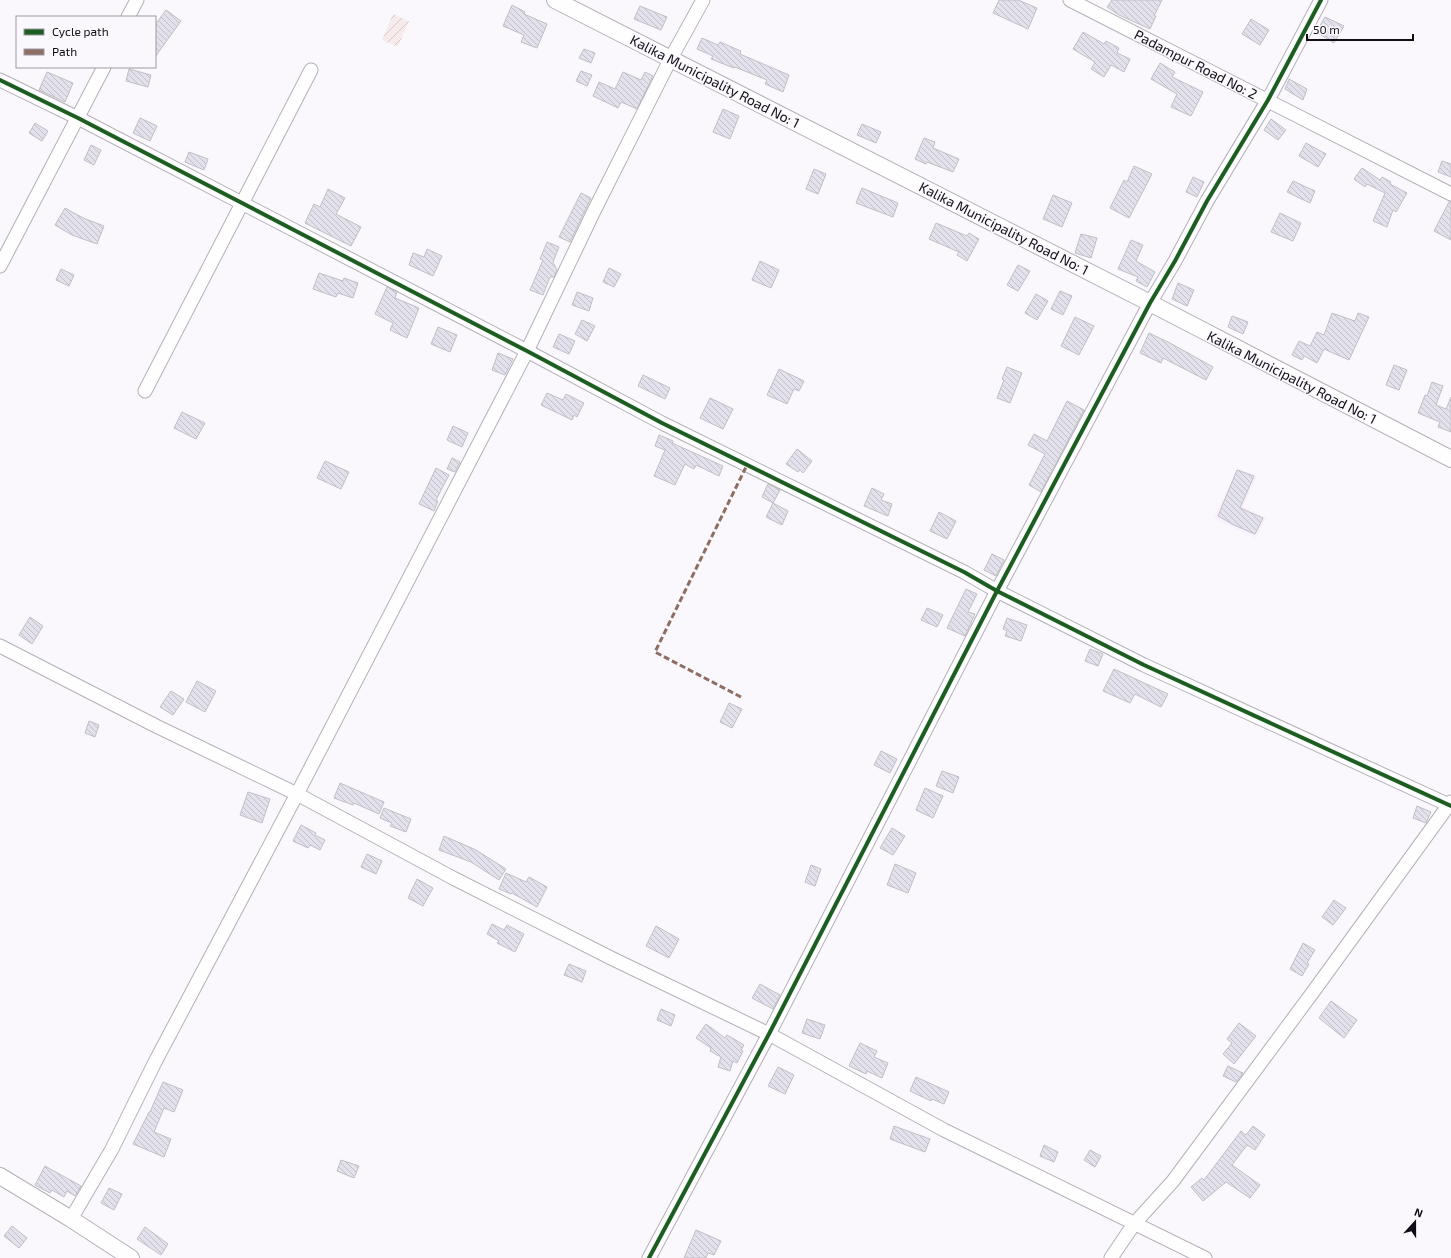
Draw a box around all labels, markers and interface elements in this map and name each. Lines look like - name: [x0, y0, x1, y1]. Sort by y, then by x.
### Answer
- legend: [16, 16, 156, 68]
- scale bar: [1307, 16, 1413, 42]
- text: 50 m: [1313, 22, 1340, 36]
- text: Cycle path: [52, 24, 109, 38]
- street label: Padampur Road No: 2: [1132, 26, 1261, 102]
- street label: Kalika Municipality Road No: 1: [627, 31, 803, 131]
- text: Path: [52, 44, 77, 58]
- street label: Kalika Municipality Road No: 1: [916, 178, 1092, 278]
- street label: Kalika Municipality Road No: 1: [1204, 327, 1380, 427]
- north arrow: [1395, 1202, 1435, 1242]
- text: N: [1413, 1205, 1425, 1220]

